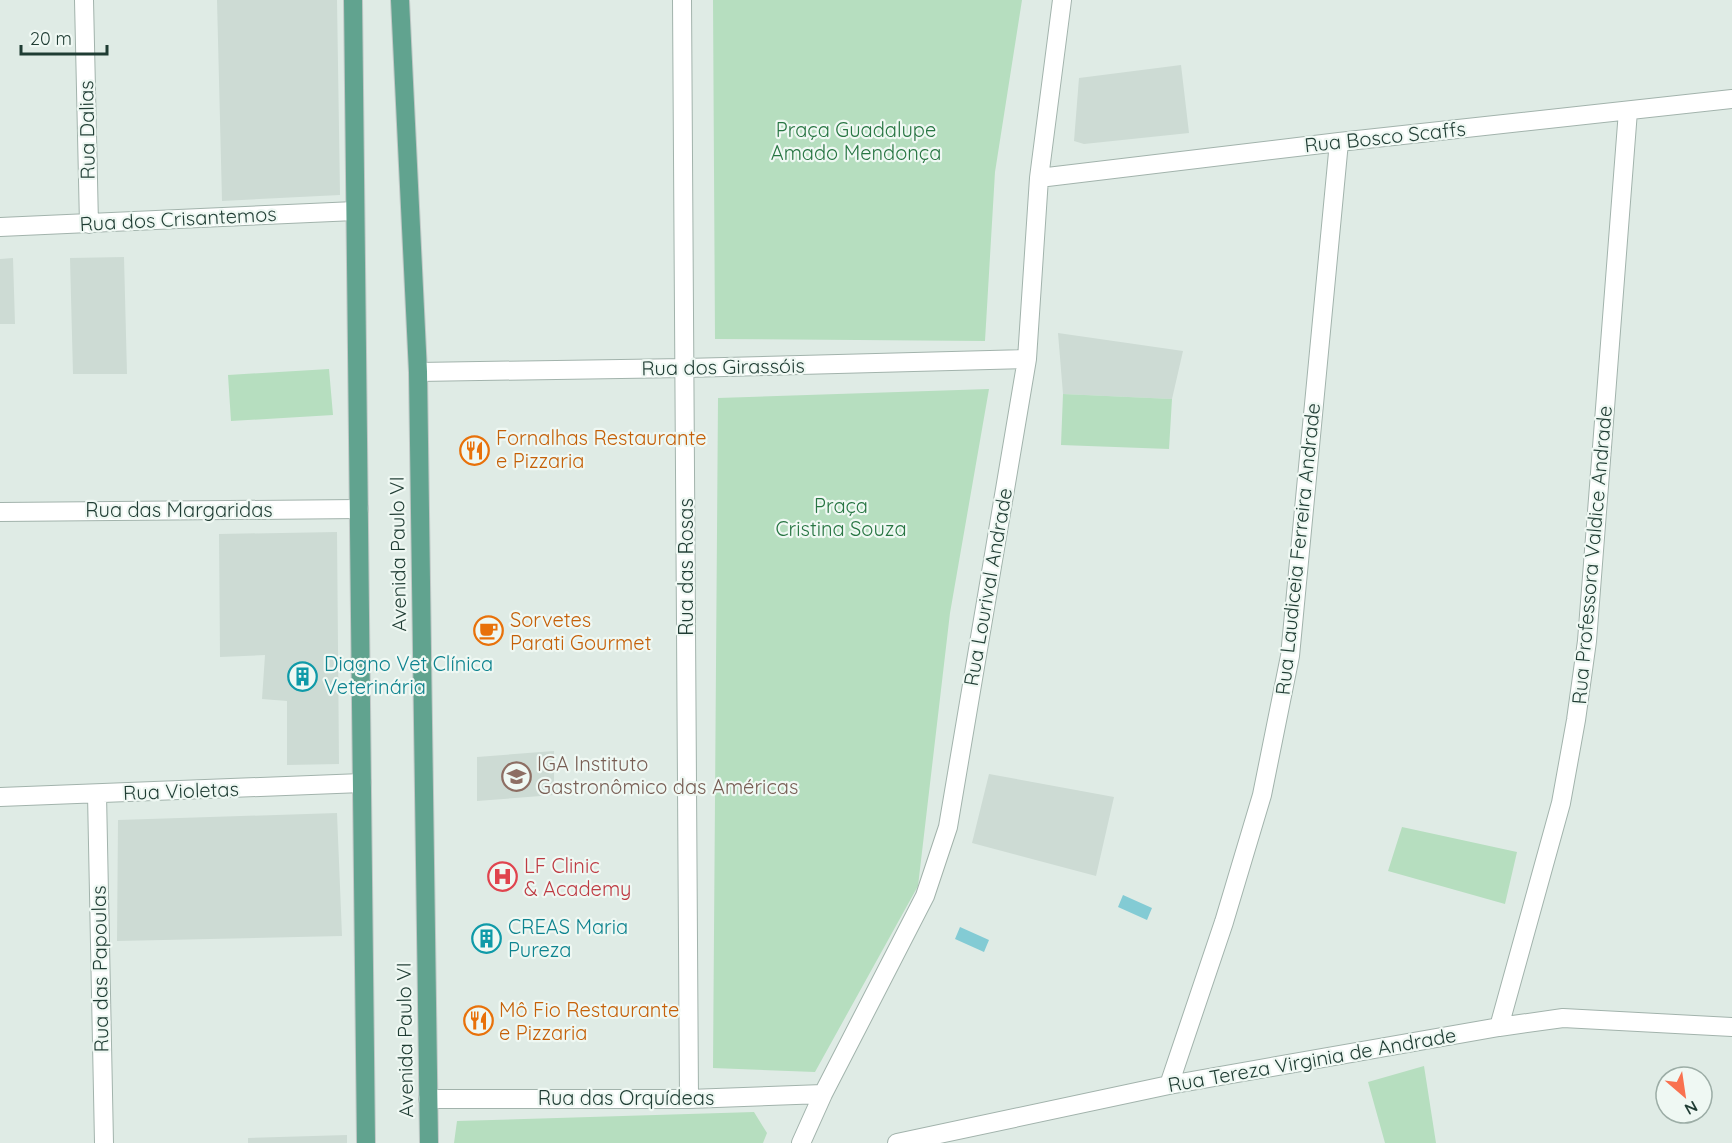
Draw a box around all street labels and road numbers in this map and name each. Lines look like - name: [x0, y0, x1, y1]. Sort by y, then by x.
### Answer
- street label: Rua Dalias: [73, 80, 100, 180]
- street label: Rua Bosco Scaffs: [1303, 116, 1467, 157]
- street label: Rua dos Crisantemos: [79, 201, 277, 236]
- street label: Rua dos Girassóis: [641, 353, 805, 380]
- street label: Rua Laudiceia Ferreira Andrade: [1270, 402, 1325, 696]
- street label: Rua Professora Valdice Andrade: [1566, 405, 1617, 705]
- street label: Avenida Paulo VI: [384, 476, 411, 632]
- street label: Rua Lourival Andrade: [958, 486, 1017, 688]
- street label: Rua das Margaridas: [85, 497, 273, 522]
- street label: Rua das Rosas: [673, 498, 698, 636]
- street label: Rua Violetas: [123, 776, 239, 805]
- street label: Rua das Papoulas: [86, 885, 113, 1053]
- street label: Avenida Paulo VI: [391, 962, 418, 1118]
- street label: Rua Tereza Virginia de Andrade: [1166, 1022, 1458, 1097]
- street label: Rua das Orquídeas: [538, 1085, 714, 1110]

